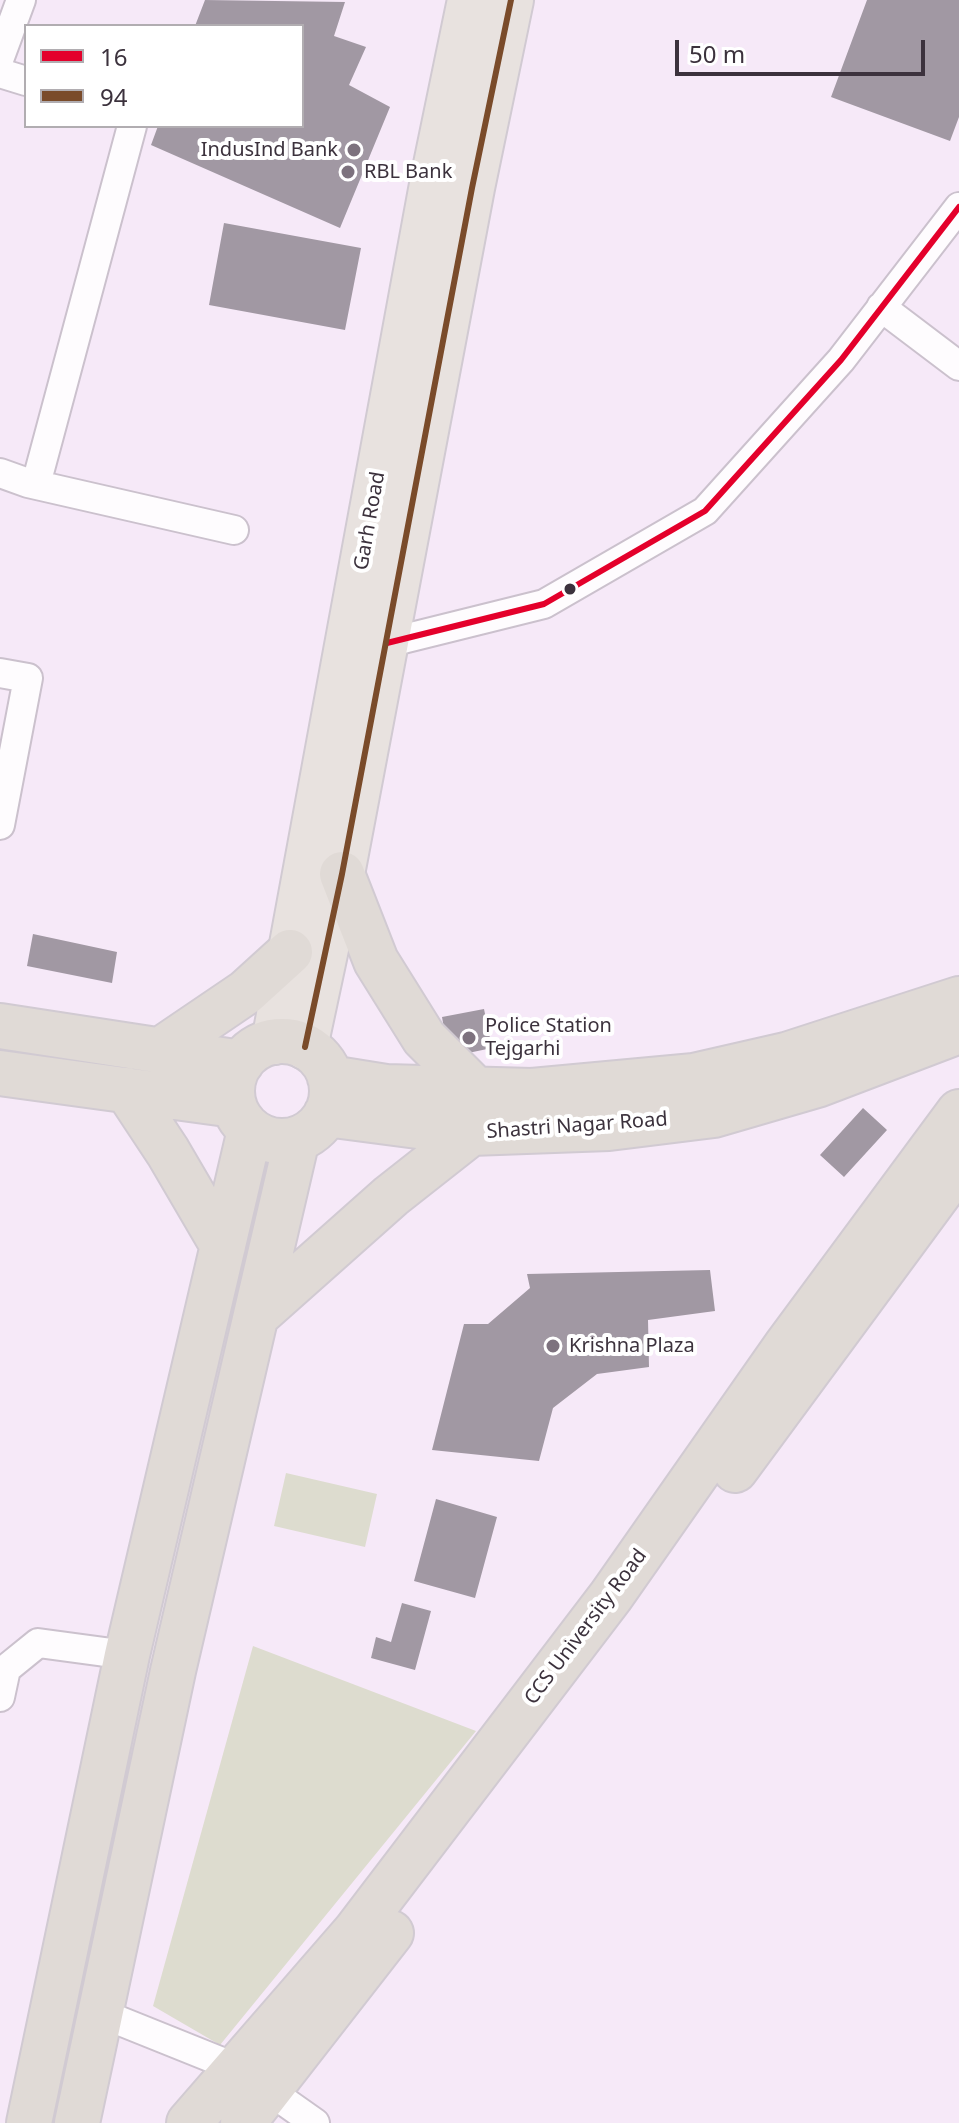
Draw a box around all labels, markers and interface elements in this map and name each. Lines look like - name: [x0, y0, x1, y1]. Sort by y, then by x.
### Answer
- legend: [24, 24, 304, 128]
- scale bar: [679, 24, 929, 74]
- text: 50 m: [689, 37, 745, 70]
- text: 16: [100, 40, 127, 73]
- text: 94: [100, 80, 127, 113]
- place label: IndusInd Bank: [201, 138, 338, 162]
- marker: IndusInd Bank: [345, 141, 363, 159]
- place label: RBL Bank: [364, 160, 452, 184]
- marker: RBL Bank: [339, 163, 357, 181]
- street label: Garh Road: [350, 470, 390, 572]
- unlabelled marker: [562, 581, 578, 597]
- place label: Police Station Tejgarhi: [485, 1014, 612, 1061]
- marker: Police Station Tejgarhi: [460, 1029, 478, 1047]
- street label: Shastri Nagar Road: [486, 1108, 668, 1144]
- place label: Krishna Plaza: [569, 1334, 695, 1358]
- marker: Krishna Plaza: [544, 1337, 562, 1355]
- street label: CCS University Road: [520, 1545, 652, 1709]

